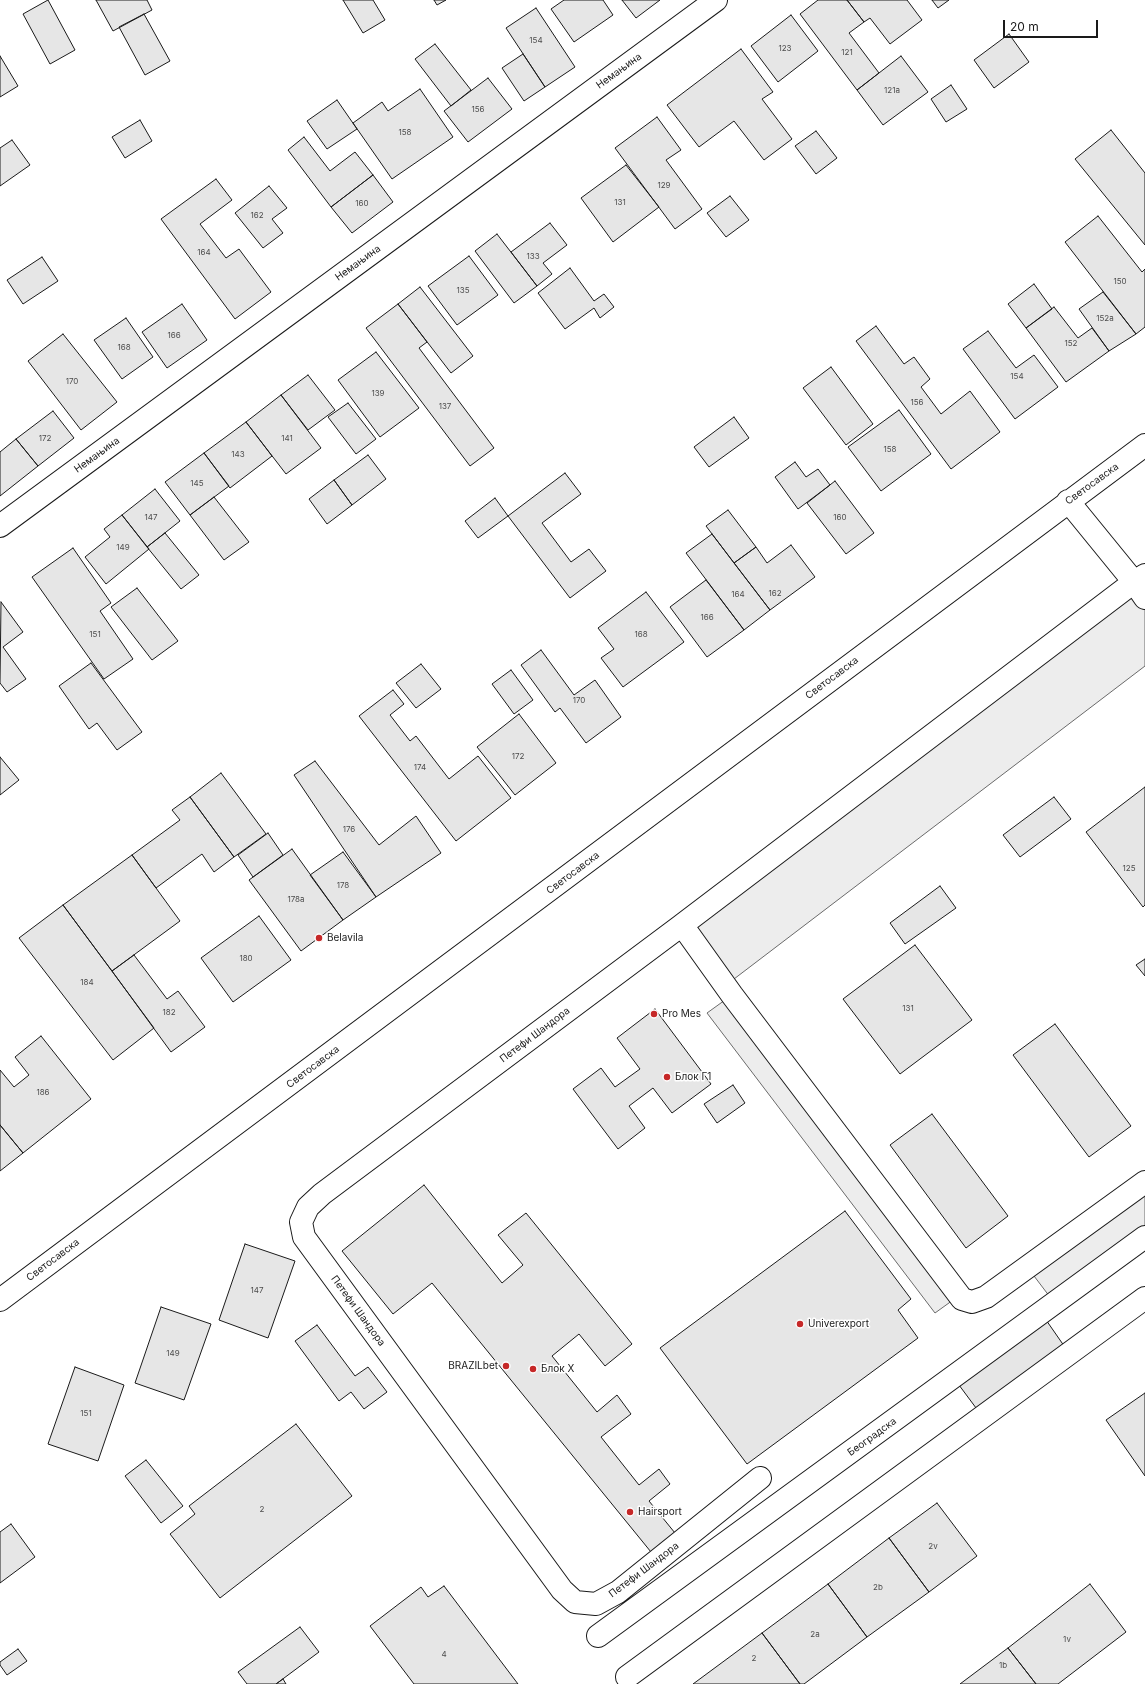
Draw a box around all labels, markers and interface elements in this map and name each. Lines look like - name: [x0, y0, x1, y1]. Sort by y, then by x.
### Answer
- scale bar: [1005, 12, 1100, 38]
- text: 20 m: [1010, 19, 1039, 34]
- house number: 154: [529, 36, 543, 46]
- house number: 123: [778, 44, 792, 54]
- house number: 121: [841, 48, 853, 58]
- street label: Немањина: [594, 51, 644, 91]
- house number: 121a: [884, 86, 900, 96]
- house number: 156: [471, 105, 485, 115]
- house number: 158: [398, 128, 412, 138]
- house number: 129: [657, 181, 671, 191]
- house number: 131: [614, 198, 626, 208]
- house number: 160: [355, 199, 369, 209]
- house number: 162: [250, 211, 264, 221]
- street label: Немањина: [333, 243, 383, 283]
- house number: 164: [197, 248, 211, 258]
- house number: 133: [526, 252, 540, 262]
- house number: 150: [1113, 277, 1127, 287]
- house number: 135: [456, 286, 470, 296]
- house number: 152a: [1096, 314, 1114, 324]
- house number: 166: [167, 331, 181, 341]
- house number: 152: [1065, 339, 1077, 349]
- house number: 168: [117, 343, 131, 353]
- house number: 154: [1010, 372, 1024, 382]
- house number: 170: [66, 377, 78, 387]
- house number: 139: [371, 389, 385, 399]
- house number: 156: [910, 398, 924, 408]
- house number: 137: [439, 402, 451, 412]
- house number: 172: [39, 434, 51, 444]
- house number: 141: [281, 434, 293, 444]
- street label: Немањина: [72, 435, 122, 475]
- house number: 158: [883, 445, 897, 455]
- house number: 143: [231, 450, 245, 460]
- street label: Светосавска: [1063, 461, 1121, 507]
- house number: 145: [190, 479, 204, 489]
- house number: 147: [145, 513, 157, 523]
- house number: 160: [833, 513, 847, 523]
- house number: 149: [116, 543, 130, 553]
- house number: 162: [768, 589, 782, 599]
- house number: 164: [731, 590, 745, 600]
- house number: 166: [700, 613, 714, 623]
- house number: 151: [89, 630, 101, 640]
- house number: 168: [634, 630, 648, 640]
- street label: Светосавска: [803, 654, 861, 702]
- house number: 170: [573, 696, 585, 706]
- house number: 172: [512, 752, 524, 762]
- house number: 174: [414, 763, 426, 773]
- house number: 176: [343, 825, 355, 835]
- street label: Светосавска: [544, 849, 602, 897]
- house number: 125: [1123, 864, 1135, 874]
- house number: 178: [337, 881, 349, 891]
- house number: 178a: [287, 895, 305, 905]
- place label: Belavila: [327, 932, 363, 944]
- marker: Belavila: [314, 933, 324, 943]
- house number: 180: [239, 954, 253, 964]
- house number: 184: [80, 978, 94, 988]
- house number: 131: [902, 1004, 914, 1014]
- street label: Петефи Шандора: [498, 1005, 572, 1065]
- house number: 182: [162, 1008, 176, 1018]
- place label: Pro Mes: [662, 1008, 701, 1020]
- marker: Pro Mes: [649, 1009, 659, 1019]
- street label: Светосавска: [284, 1043, 342, 1091]
- place label: Блок Г1: [675, 1071, 711, 1083]
- marker: Блок Г1: [662, 1072, 672, 1082]
- house number: 186: [36, 1088, 50, 1098]
- street label: Светосавска: [24, 1236, 82, 1284]
- street label: Петефи Шандора: [328, 1273, 388, 1349]
- house number: 147: [251, 1286, 263, 1296]
- place label: Univerexport: [808, 1318, 869, 1330]
- marker: Univerexport: [795, 1319, 805, 1329]
- house number: 149: [166, 1349, 180, 1359]
- place label: BRAZILbet: [448, 1360, 498, 1372]
- marker: BRAZILbet: [501, 1361, 511, 1371]
- place label: Блок Х: [541, 1363, 574, 1375]
- marker: Блок Х: [528, 1364, 538, 1374]
- house number: 151: [80, 1409, 92, 1419]
- street label: Београдска: [845, 1415, 899, 1459]
- house number: 2: [260, 1505, 264, 1515]
- place label: Hairsport: [638, 1506, 682, 1518]
- marker: Hairsport: [625, 1507, 635, 1517]
- street label: Петефи Шандора: [607, 1540, 681, 1600]
- house number: 2v: [928, 1542, 938, 1552]
- house number: 2b: [873, 1583, 883, 1593]
- house number: 2a: [810, 1630, 820, 1640]
- house number: 1v: [1063, 1635, 1071, 1645]
- house number: 4: [441, 1650, 447, 1660]
- house number: 2: [752, 1654, 756, 1664]
- house number: 1b: [999, 1661, 1007, 1671]

